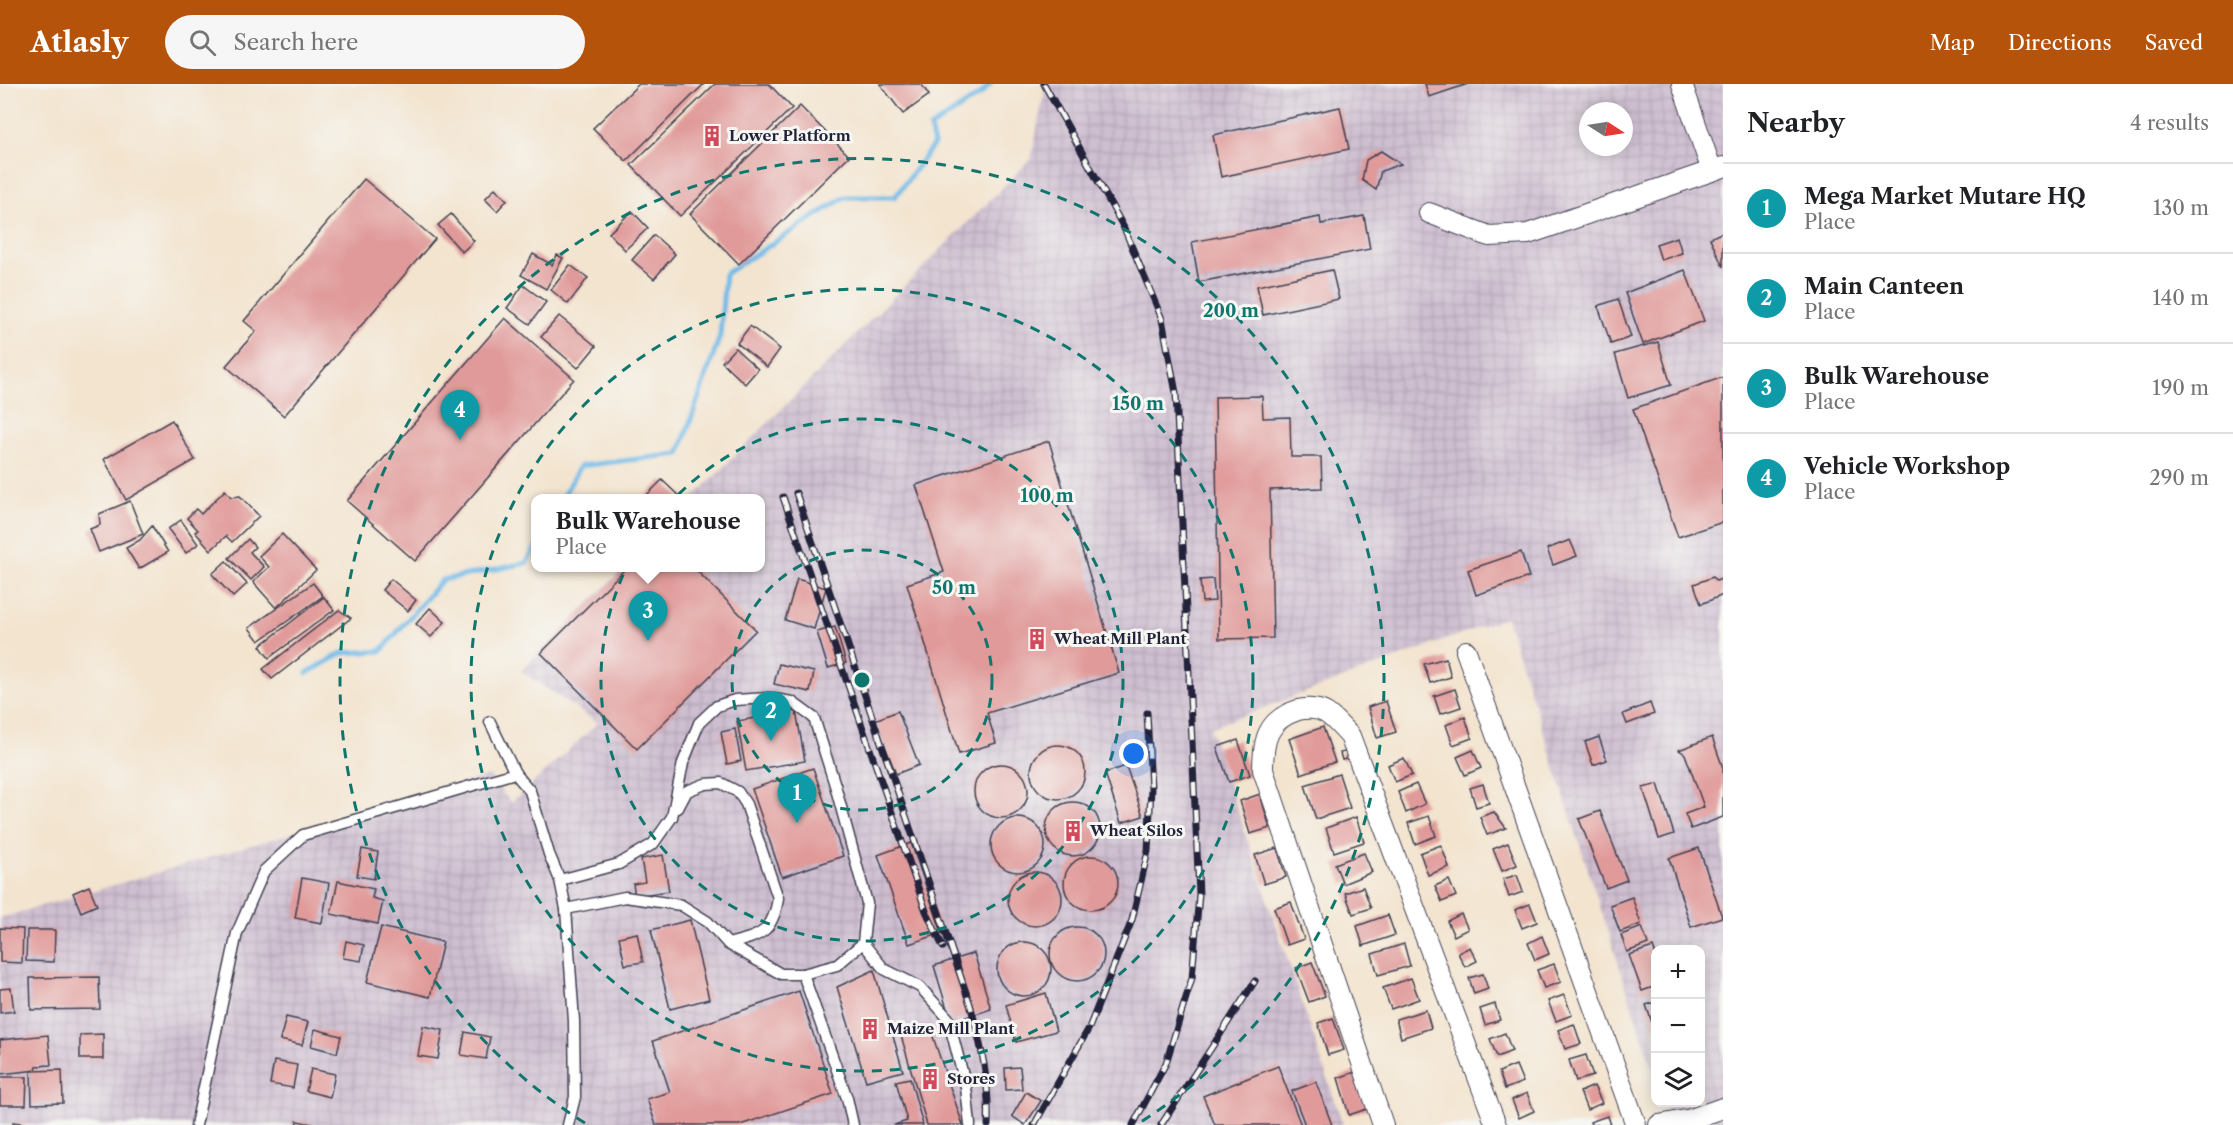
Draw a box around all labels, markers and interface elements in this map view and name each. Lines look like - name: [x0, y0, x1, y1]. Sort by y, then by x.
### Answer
- search box: [165, 15, 585, 69]
- text: Atlasly: [30, 25, 129, 59]
- icon: search: [186, 26, 219, 59]
- text: Search here: [234, 29, 358, 56]
- text: Map: [1930, 30, 1975, 55]
- text: Directions: [2008, 30, 2112, 55]
- text: Saved: [2145, 30, 2203, 55]
- north arrow: [1579, 102, 1633, 156]
- text: Nearby: [1747, 107, 1845, 139]
- text: 4 results: [2130, 111, 2209, 135]
- building icon: Lower Platform: [700, 124, 724, 148]
- place label: Lower Platform: [729, 126, 851, 145]
- text: Mega Market Mutare HQ: [1804, 183, 2086, 210]
- text: 1: [1762, 196, 1771, 220]
- text: 130 m: [2153, 196, 2209, 220]
- text: Place: [1804, 210, 1855, 234]
- text: Main Canteen: [1804, 273, 1964, 300]
- text: 2: [1761, 286, 1772, 310]
- text: 140 m: [2152, 286, 2209, 310]
- text: 200 m: [1203, 300, 1259, 322]
- text: Place: [1804, 300, 1855, 324]
- text: Bulk Warehouse: [1804, 363, 1989, 390]
- text: 3: [1761, 376, 1772, 400]
- text: 190 m: [2152, 376, 2209, 400]
- pin: 4: [440, 390, 480, 440]
- text: Place: [1804, 390, 1855, 414]
- text: 150 m: [1112, 393, 1164, 415]
- text: Vehicle Workshop: [1804, 453, 2010, 480]
- text: 4: [1761, 466, 1772, 490]
- text: 290 m: [2149, 466, 2209, 490]
- text: Place: [1804, 480, 1855, 504]
- text: 100 m: [1020, 485, 1074, 507]
- popup: [531, 494, 765, 572]
- text: Bulk Warehouse: [555, 508, 741, 535]
- text: Place: [555, 535, 607, 559]
- text: 50 m: [932, 577, 976, 599]
- pin: 3: [628, 592, 668, 641]
- building icon: Wheat Mill Plant: [1025, 627, 1049, 651]
- place label: Wheat Mill Plant: [1053, 629, 1186, 648]
- centre of rings: [852, 670, 872, 690]
- pin: 2: [752, 692, 790, 741]
- your location: [1119, 739, 1148, 768]
- pin: 1: [778, 774, 816, 823]
- building icon: Wheat Silos: [1061, 819, 1085, 843]
- place label: Wheat Silos: [1089, 821, 1183, 840]
- map controls: [1651, 945, 1705, 1107]
- button: +: [1651, 945, 1705, 999]
- button: −: [1651, 999, 1705, 1053]
- building icon: Maize Mill Plant: [858, 1017, 882, 1041]
- place label: Maize Mill Plant: [887, 1019, 1014, 1038]
- button: layers: [1651, 1053, 1705, 1107]
- building icon: Stores: [918, 1067, 942, 1091]
- place label: Stores: [947, 1069, 995, 1088]

